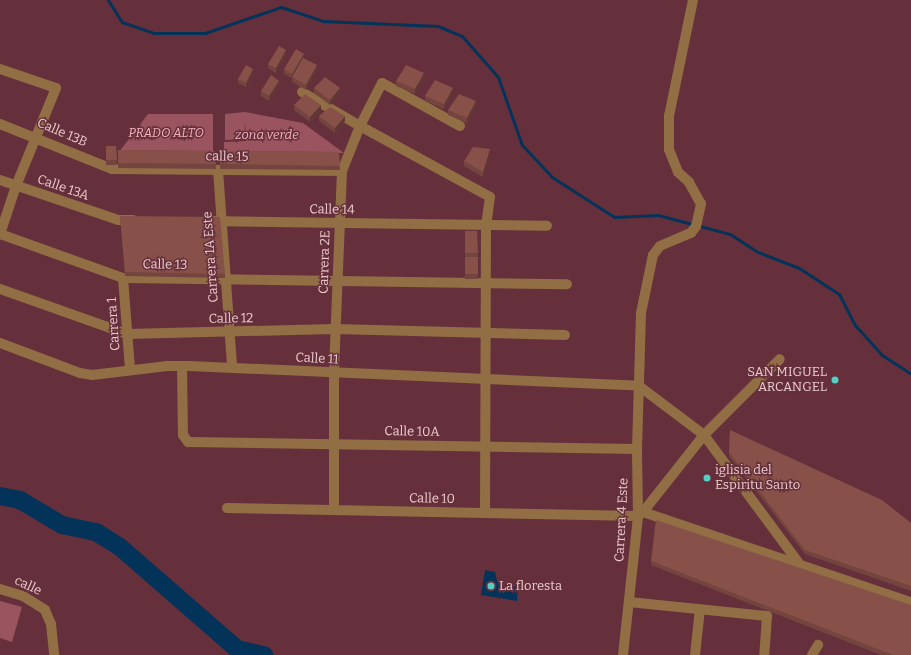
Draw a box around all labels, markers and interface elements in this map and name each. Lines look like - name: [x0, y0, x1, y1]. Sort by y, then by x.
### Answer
- street label: Calle 13B: [34, 115, 90, 151]
- park label: PRADO ALTO: [128, 125, 204, 141]
- park label: zona verde: [235, 127, 299, 143]
- street label: calle 15: [205, 149, 249, 165]
- street label: Calle 13A: [35, 172, 91, 204]
- street label: Calle 14: [309, 202, 355, 218]
- street label: Carrera 1A Este: [200, 211, 222, 303]
- street label: Carrera 2E: [316, 230, 334, 294]
- street label: Calle 13: [142, 257, 188, 273]
- street label: Carrera 1: [104, 297, 124, 351]
- street label: Calle 12: [208, 311, 254, 327]
- street label: Calle 11: [295, 350, 339, 368]
- place label: SAN MIGUEL ARCANGEL: [747, 365, 827, 396]
- marker: SAN MIGUEL ARCANGEL: [830, 375, 840, 385]
- street label: Calle 10A: [384, 424, 440, 440]
- place label: iglisia del Espiritu Santo: [715, 463, 800, 494]
- marker: iglisia del Espiritu Santo: [702, 473, 712, 483]
- street label: Carrera 4 Este: [612, 478, 632, 562]
- street label: Calle 10: [409, 491, 455, 507]
- street label: calle: [12, 573, 44, 599]
- place label: La floresta: [499, 578, 562, 594]
- marker: La floresta: [486, 581, 496, 591]

